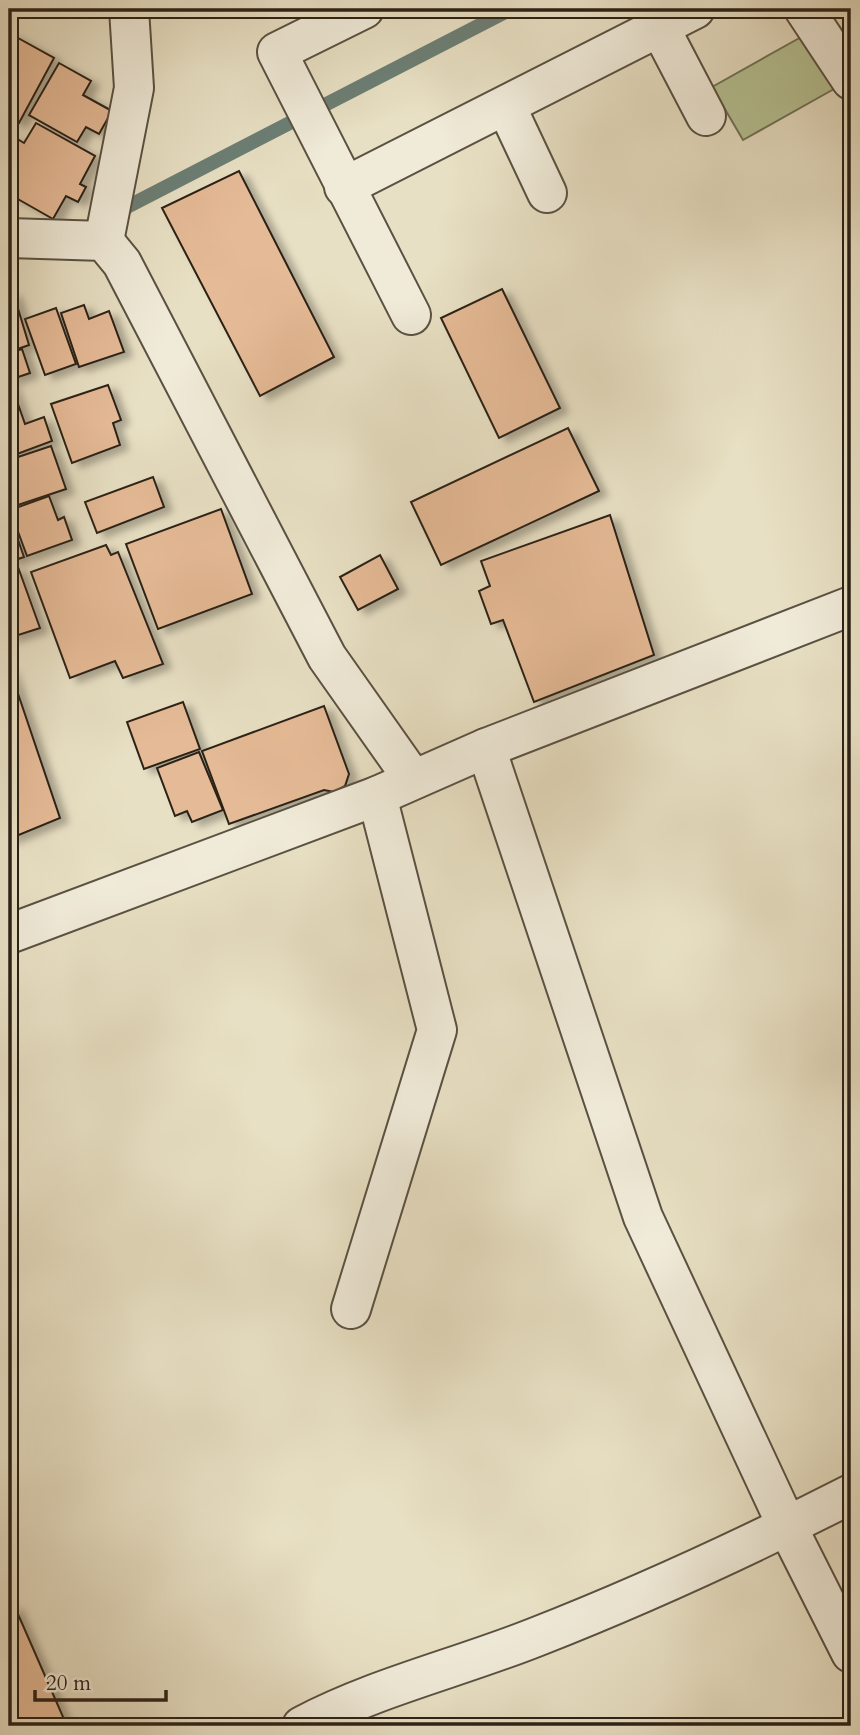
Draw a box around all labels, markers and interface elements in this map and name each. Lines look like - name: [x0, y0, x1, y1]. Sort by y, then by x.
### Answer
- scale bar: [35, 1658, 166, 1702]
- text: 20 m: [46, 1669, 91, 1698]

